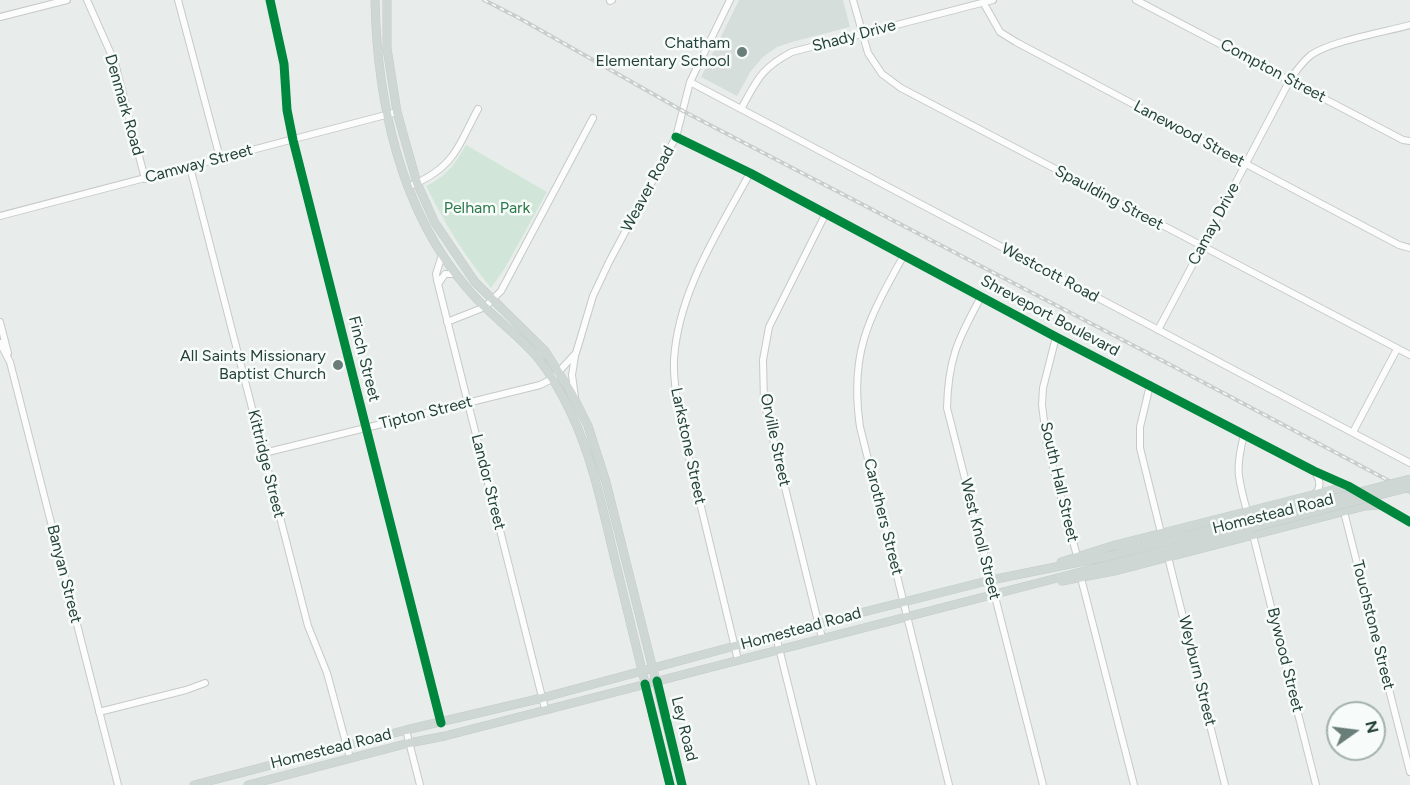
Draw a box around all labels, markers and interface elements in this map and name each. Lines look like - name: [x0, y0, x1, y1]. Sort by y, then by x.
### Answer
- street label: Shady Drive: [810, 16, 898, 56]
- place label: Chatham Elementary School: [596, 33, 730, 71]
- street label: Compton Street: [1217, 35, 1329, 107]
- marker: Chatham Elementary School: [735, 45, 749, 59]
- street label: Denmark Road: [100, 52, 148, 158]
- street label: Lanewood Street: [1130, 97, 1248, 171]
- street label: Camway Street: [143, 140, 255, 188]
- street label: Weaver Road: [617, 143, 679, 235]
- street label: Spaulding Street: [1051, 161, 1167, 235]
- street label: Camay Drive: [1184, 179, 1244, 269]
- park label: Pelham Park: [444, 198, 530, 218]
- street label: Westcott Road: [998, 239, 1102, 307]
- street label: Shreveport Boulevard: [977, 271, 1123, 361]
- street label: Finch Street: [344, 314, 384, 404]
- place label: All Saints Missionary Baptist Church: [180, 346, 326, 384]
- marker: All Saints Missionary Baptist Church: [331, 358, 345, 372]
- street label: Larkstone Street: [666, 386, 710, 506]
- street label: Tipton Street: [378, 392, 474, 434]
- street label: Orville Street: [756, 392, 794, 488]
- street label: Kittridge Street: [243, 408, 289, 520]
- street label: South Hall Street: [1036, 420, 1082, 544]
- street label: Landor Street: [467, 432, 509, 532]
- street label: Carothers Street: [859, 457, 907, 577]
- street label: West Knoll Street: [956, 476, 1004, 602]
- street label: Homestead Road: [1210, 490, 1336, 538]
- street label: Banyan Street: [42, 523, 86, 625]
- street label: Touchstone Street: [1348, 558, 1398, 692]
- street label: Homestead Road: [739, 604, 863, 654]
- street label: Bywood Street: [1263, 606, 1307, 714]
- street label: Weyburn Street: [1174, 614, 1220, 728]
- street label: Ley Road: [667, 695, 701, 763]
- north arrow: [1326, 701, 1386, 761]
- text: N: [1361, 719, 1383, 735]
- street label: Homestead Road: [268, 725, 394, 773]

